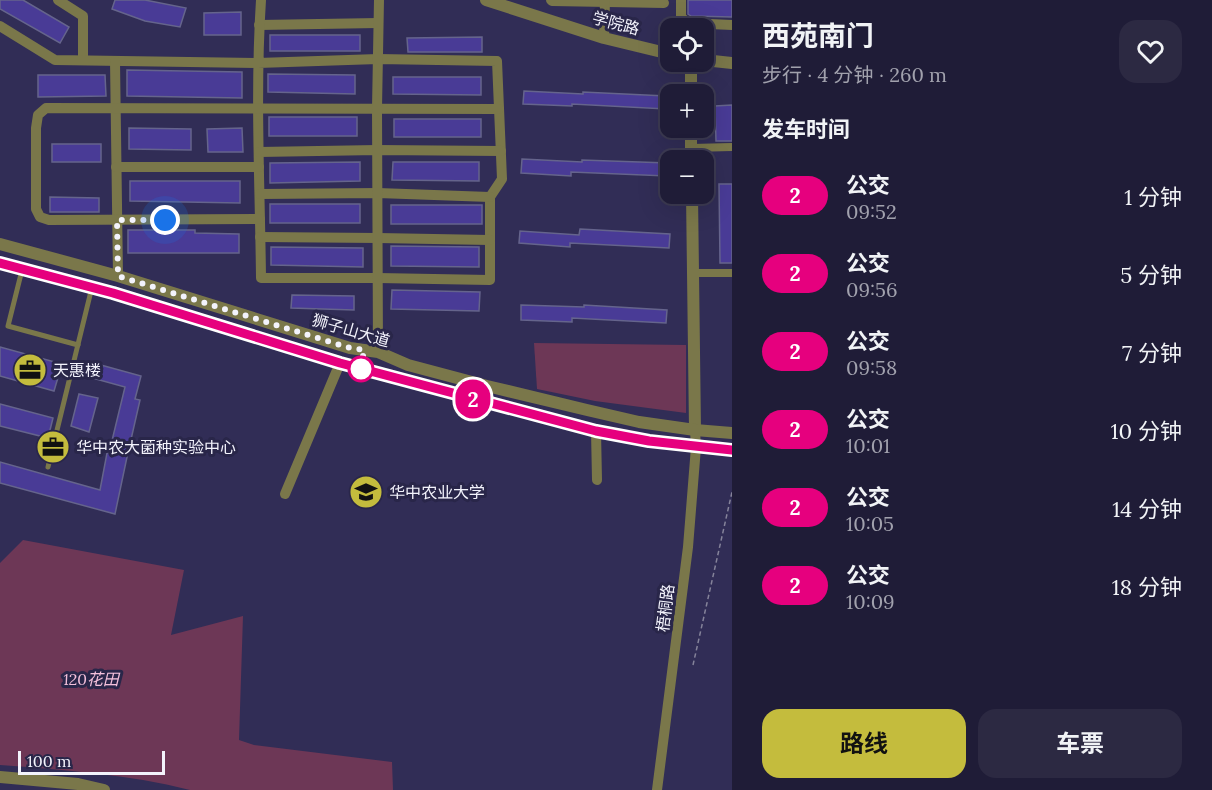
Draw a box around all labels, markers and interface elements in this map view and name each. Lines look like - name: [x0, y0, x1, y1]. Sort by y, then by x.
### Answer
- street label: 学院路: [590, 7, 642, 39]
- map controls: [660, 18, 714, 204]
- button: locate: [660, 18, 714, 72]
- text: 西苑南门: [762, 18, 874, 54]
- button: heart: [1119, 20, 1182, 83]
- text: 步行 · 4 分钟 · 260 m: [762, 62, 947, 87]
- button: +: [660, 84, 714, 138]
- text: 发车时间: [762, 115, 850, 143]
- button: −: [660, 150, 714, 204]
- text: 公交: [846, 171, 890, 199]
- text: 2: [789, 182, 801, 209]
- text: 1 分钟: [1124, 183, 1182, 211]
- text: 09:52: [846, 199, 897, 224]
- your location: [150, 205, 180, 235]
- text: 公交: [846, 249, 890, 277]
- text: 2: [789, 260, 801, 287]
- text: 5 分钟: [1120, 261, 1182, 289]
- text: 09:56: [846, 277, 897, 302]
- street label: 狮子山大道: [310, 309, 392, 351]
- text: 公交: [846, 327, 890, 355]
- text: 2: [789, 338, 801, 365]
- text: 7 分钟: [1122, 339, 1182, 367]
- office icon: 天惠楼: [12, 352, 48, 388]
- text: 09:58: [846, 355, 897, 380]
- unlabelled marker: [348, 356, 374, 382]
- place label: 天惠楼: [53, 360, 101, 380]
- line badge: 2: [454, 380, 492, 418]
- text: 2: [467, 386, 479, 413]
- text: 公交: [846, 405, 890, 433]
- text: 2: [789, 416, 801, 443]
- text: 10 分钟: [1111, 417, 1182, 445]
- office icon: 华中农大菌种实验中心: [35, 429, 71, 465]
- text: 10:01: [846, 433, 890, 458]
- place label: 华中农大菌种实验中心: [76, 437, 236, 457]
- school or university icon: 华中农业大学: [348, 474, 384, 510]
- place label: 华中农业大学: [389, 482, 485, 502]
- text: 公交: [846, 483, 890, 511]
- text: 2: [789, 494, 801, 521]
- text: 14 分钟: [1112, 495, 1182, 523]
- text: 10:05: [846, 511, 894, 536]
- text: 公交: [846, 561, 890, 589]
- text: 2: [789, 572, 801, 599]
- text: 18 分钟: [1112, 573, 1182, 601]
- street label: 梧桐路: [652, 583, 678, 633]
- text: 10:09: [846, 589, 895, 614]
- park label: 120花田: [63, 669, 121, 689]
- button: 路线: [762, 709, 966, 778]
- button: 车票: [978, 709, 1182, 778]
- scale bar: [18, 748, 165, 776]
- text: 100 m: [27, 751, 71, 771]

